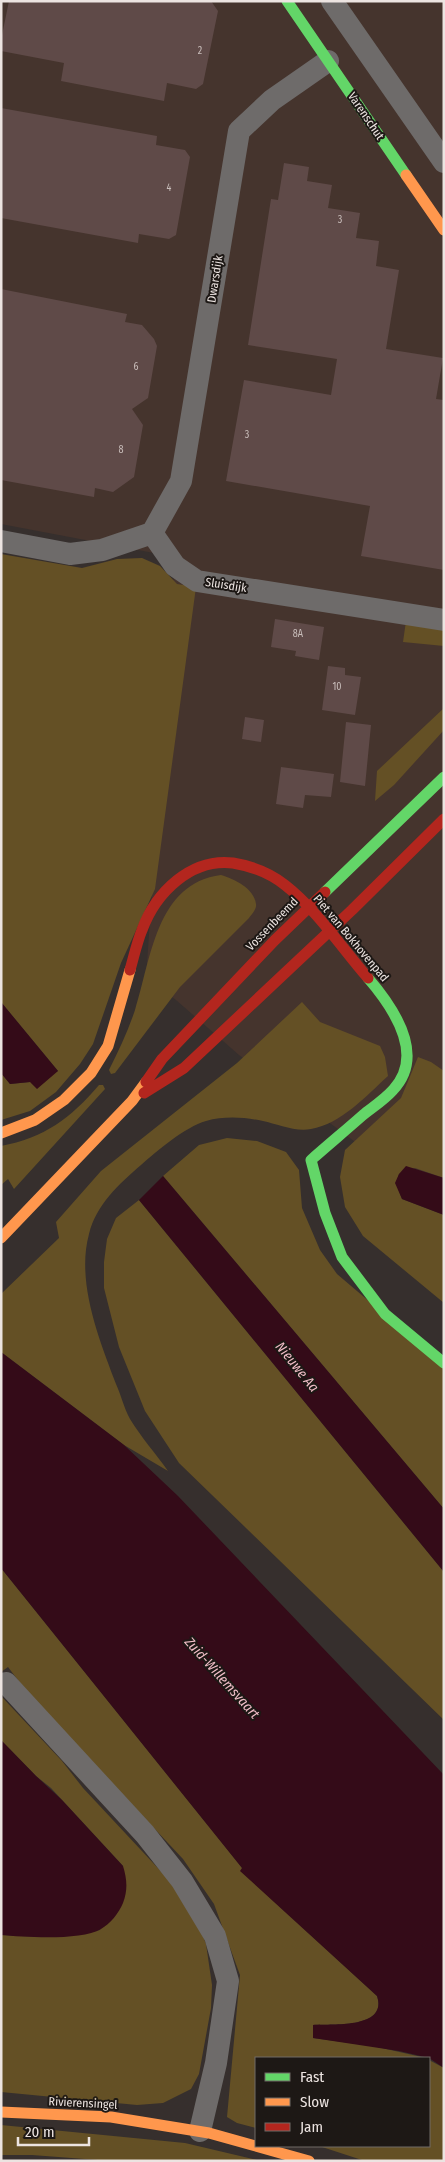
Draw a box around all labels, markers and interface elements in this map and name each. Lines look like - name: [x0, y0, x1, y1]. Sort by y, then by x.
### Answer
- house number: 2: [198, 45, 203, 57]
- street label: Varenschut: [345, 90, 387, 143]
- house number: 4: [167, 182, 172, 194]
- house number: 3: [338, 214, 343, 226]
- street label: Dwarsdijk: [204, 254, 226, 304]
- house number: 6: [134, 361, 139, 373]
- house number: 3: [245, 429, 250, 441]
- house number: 8: [119, 444, 124, 456]
- street label: Sluisdijk: [204, 575, 248, 595]
- house number: 8A: [293, 628, 304, 640]
- house number: 10: [332, 681, 342, 693]
- street label: Piet van Bokhovenpad: [310, 892, 392, 984]
- street label: Vossenbeemd: [243, 895, 301, 953]
- water label: Nieuwe Aa: [272, 1339, 322, 1395]
- water label: Zuid-Willemsvaart: [180, 1633, 263, 1723]
- legend: [255, 2057, 430, 2147]
- text: Fast: [300, 2068, 324, 2086]
- text: Slow: [300, 2093, 329, 2111]
- street label: Rivierensingel: [48, 2094, 118, 2112]
- scale bar: [18, 2114, 89, 2146]
- text: Jam: [300, 2118, 323, 2136]
- text: 20 m: [25, 2123, 55, 2141]

